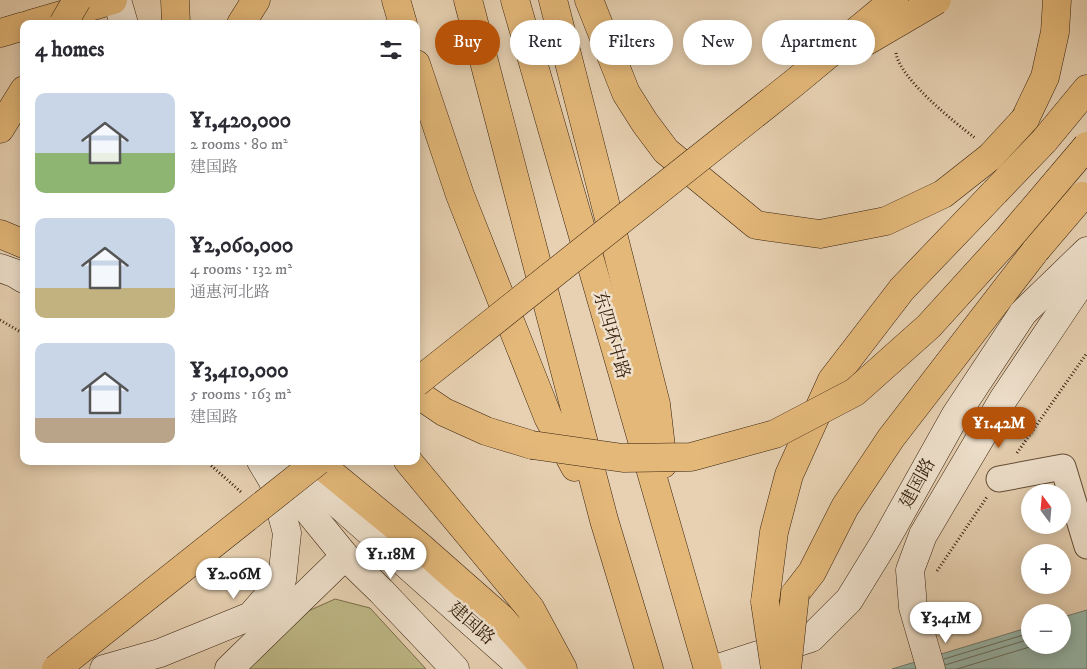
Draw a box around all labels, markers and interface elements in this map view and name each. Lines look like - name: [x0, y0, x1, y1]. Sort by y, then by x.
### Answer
- chip: Buy: [435, 20, 500, 65]
- chip: Rent: [510, 20, 580, 65]
- chip: Filters: [590, 20, 673, 65]
- chip: New: [683, 20, 752, 65]
- chip: Apartment: [762, 20, 875, 65]
- icon: filters: [377, 36, 405, 64]
- text: 4 homes: [35, 37, 104, 63]
- text: ¥1,420,000: [190, 108, 291, 134]
- icon: home: [75, 113, 135, 173]
- text: 2 rooms · 80 m²: [190, 134, 288, 154]
- text: 建国路: [190, 157, 238, 177]
- text: ¥2,060,000: [190, 233, 293, 259]
- icon: home: [75, 238, 135, 298]
- text: 4 rooms · 132 m²: [190, 259, 292, 279]
- text: 通惠河北路: [190, 282, 270, 302]
- street label: 东四环中路: [588, 289, 634, 382]
- text: ¥3,410,000: [190, 358, 289, 384]
- icon: home: [75, 363, 135, 423]
- text: 5 rooms · 163 m²: [190, 384, 291, 404]
- pin: ¥1.42M: [958, 406, 1040, 449]
- text: 建国路: [190, 407, 238, 427]
- text: ¥1.42M: [973, 413, 1025, 433]
- street label: 建国路: [895, 455, 941, 512]
- north arrow: [1021, 484, 1071, 534]
- map controls: [1021, 484, 1071, 654]
- pin: ¥1.18M: [350, 538, 432, 580]
- text: ¥1.18M: [367, 544, 415, 564]
- button: +: [1021, 544, 1071, 594]
- pin: ¥2.06M: [193, 558, 275, 600]
- text: ¥2.06M: [207, 564, 261, 584]
- street label: 建国路: [444, 598, 499, 650]
- pin: ¥3.41M: [905, 602, 987, 644]
- button: −: [1021, 604, 1071, 654]
- text: ¥3.41M: [921, 608, 971, 628]

